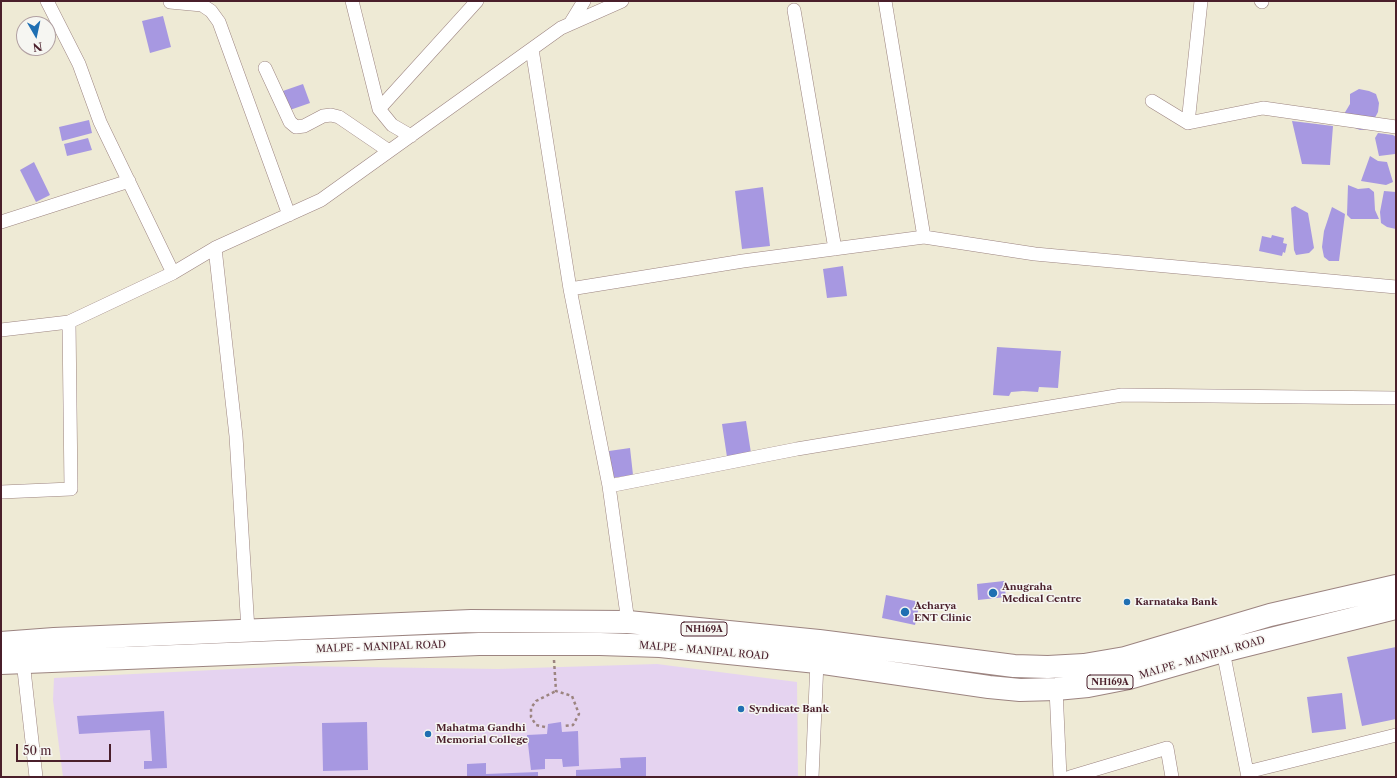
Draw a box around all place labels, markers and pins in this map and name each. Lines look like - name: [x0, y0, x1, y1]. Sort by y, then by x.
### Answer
- place label: Anugraha Medical Centre: [1002, 581, 1082, 604]
- marker: Anugraha Medical Centre: [987, 587, 999, 599]
- place label: Karnataka Bank: [1135, 596, 1218, 608]
- marker: Karnataka Bank: [1122, 597, 1132, 607]
- place label: Acharya ENT Clinic: [914, 600, 971, 624]
- marker: Acharya ENT Clinic: [899, 606, 911, 618]
- place label: Syndicate Bank: [749, 703, 829, 715]
- marker: Syndicate Bank: [736, 704, 746, 714]
- place label: Mahatma Gandhi Memorial College: [436, 722, 528, 746]
- marker: Mahatma Gandhi Memorial College: [423, 729, 433, 739]

